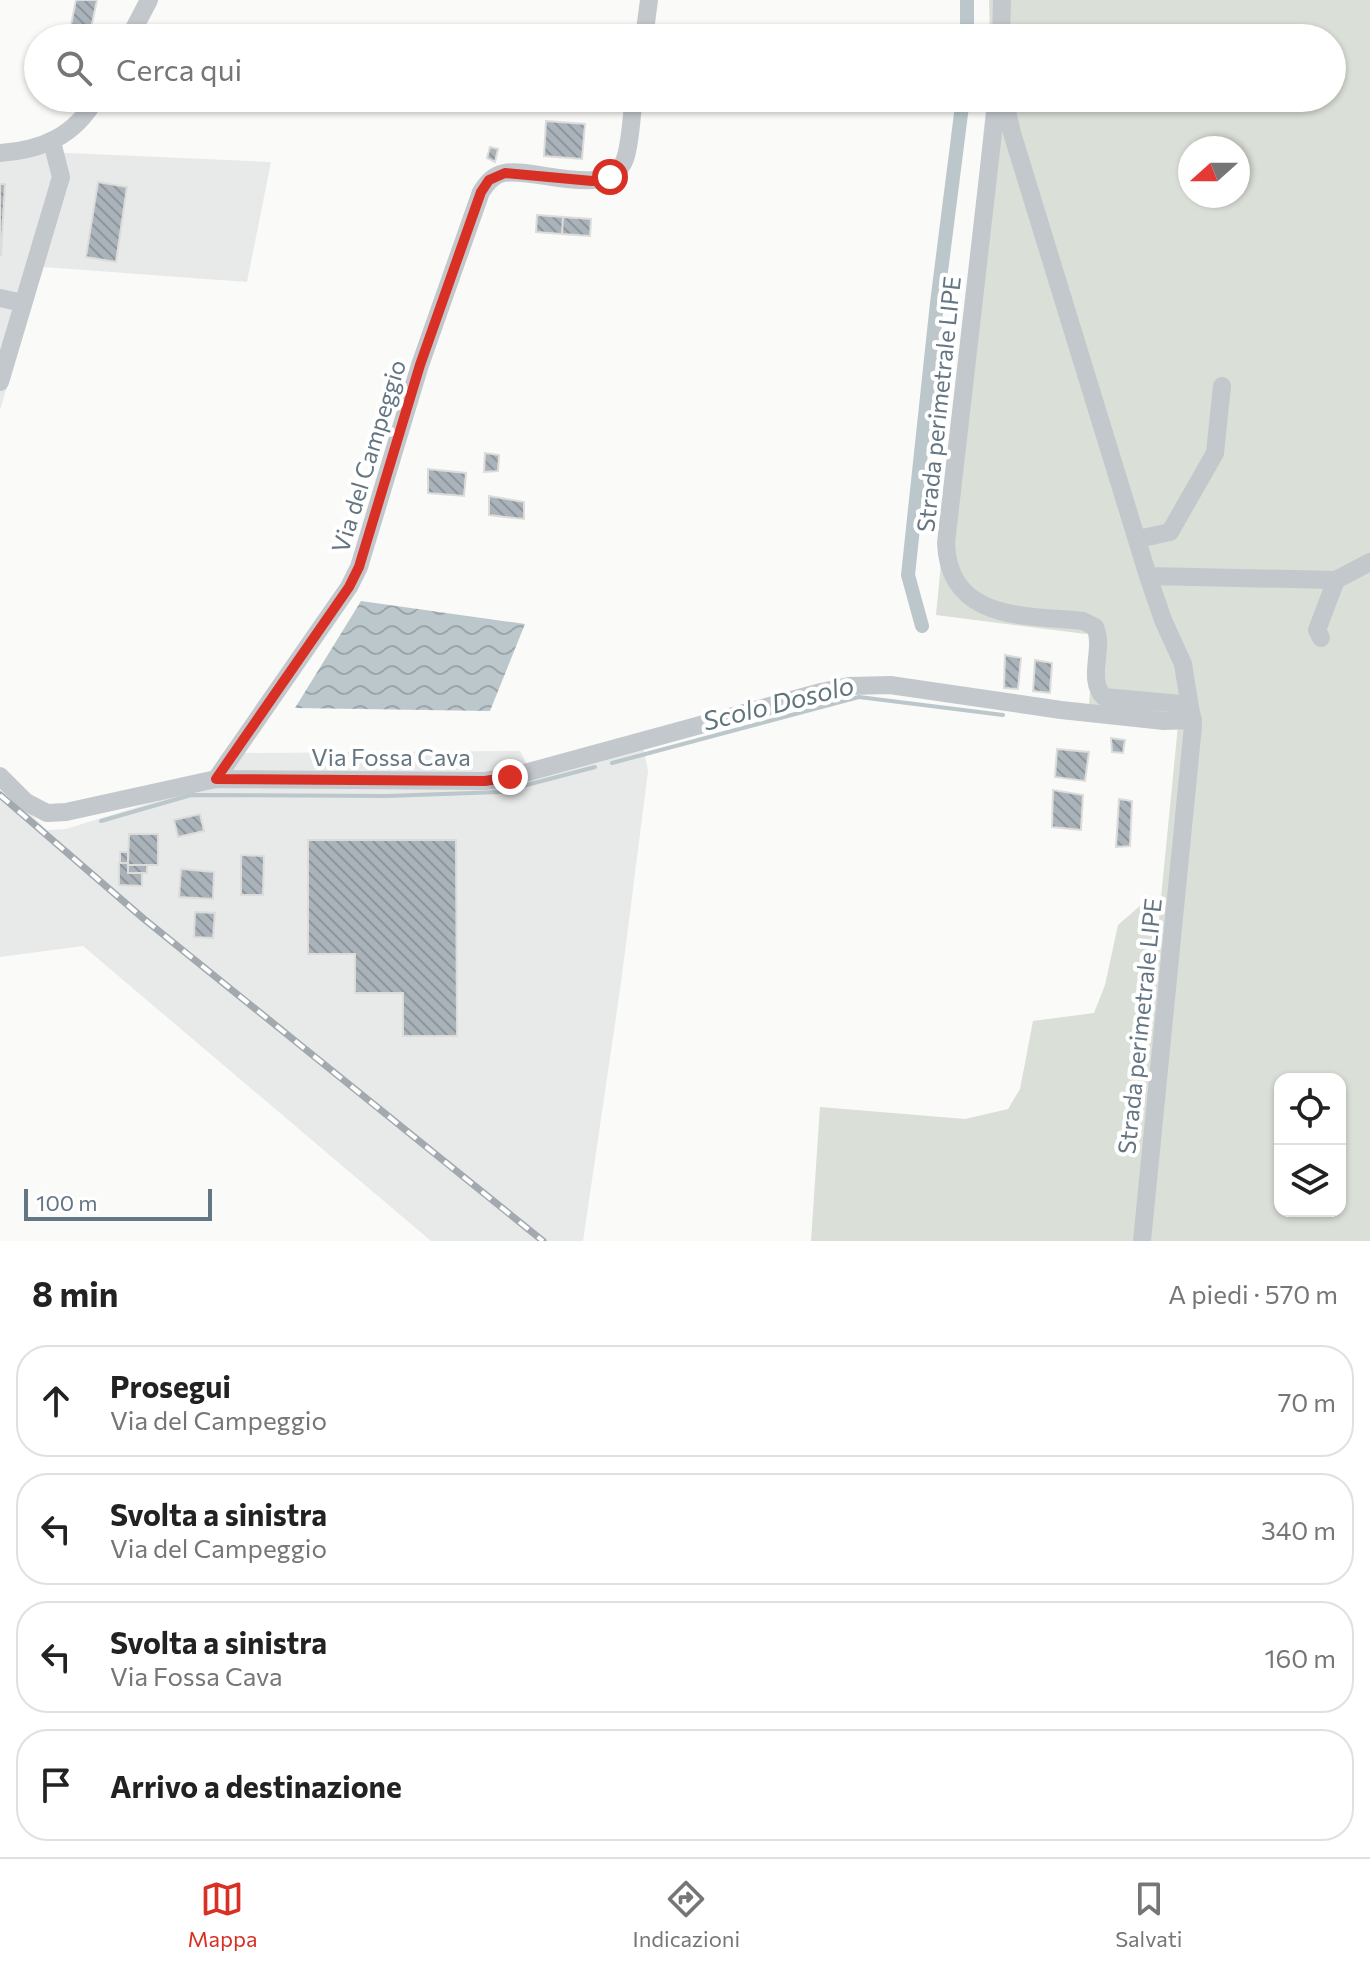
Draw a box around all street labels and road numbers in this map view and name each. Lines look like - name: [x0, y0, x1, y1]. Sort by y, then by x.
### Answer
- street label: Strada perimetrale LIPE: [910, 274, 966, 534]
- street label: Via del Campeggio: [325, 356, 411, 556]
- street label: Via Fossa Cava: [311, 742, 471, 771]
- street label: Strada perimetrale LIPE: [1111, 896, 1167, 1156]

